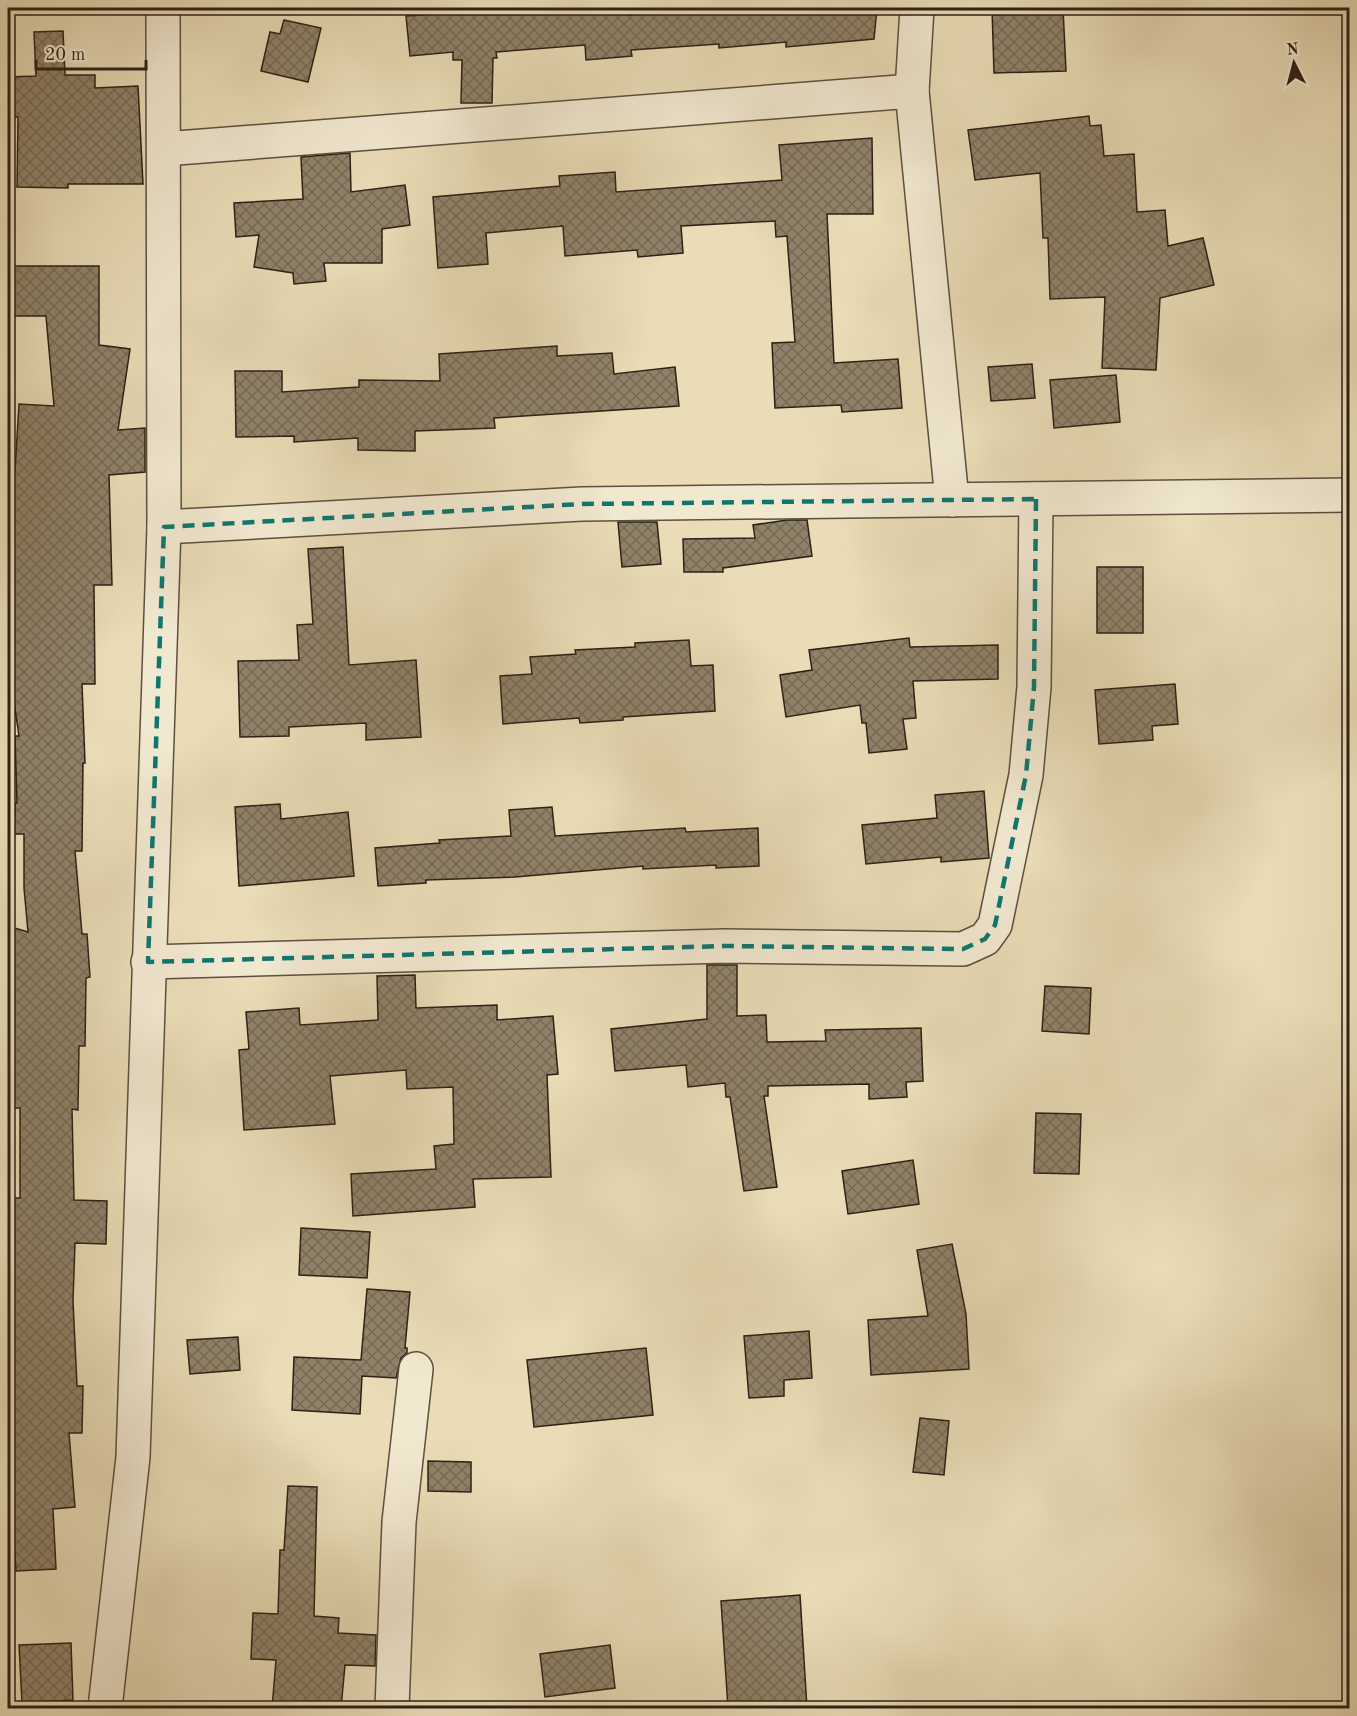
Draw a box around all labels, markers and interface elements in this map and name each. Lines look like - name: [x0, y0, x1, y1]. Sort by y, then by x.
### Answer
- scale bar: [36, 33, 146, 71]
- north arrow: [1264, 33, 1324, 93]
- text: N: [1286, 41, 1300, 59]
- text: 20 m: [45, 46, 85, 64]

